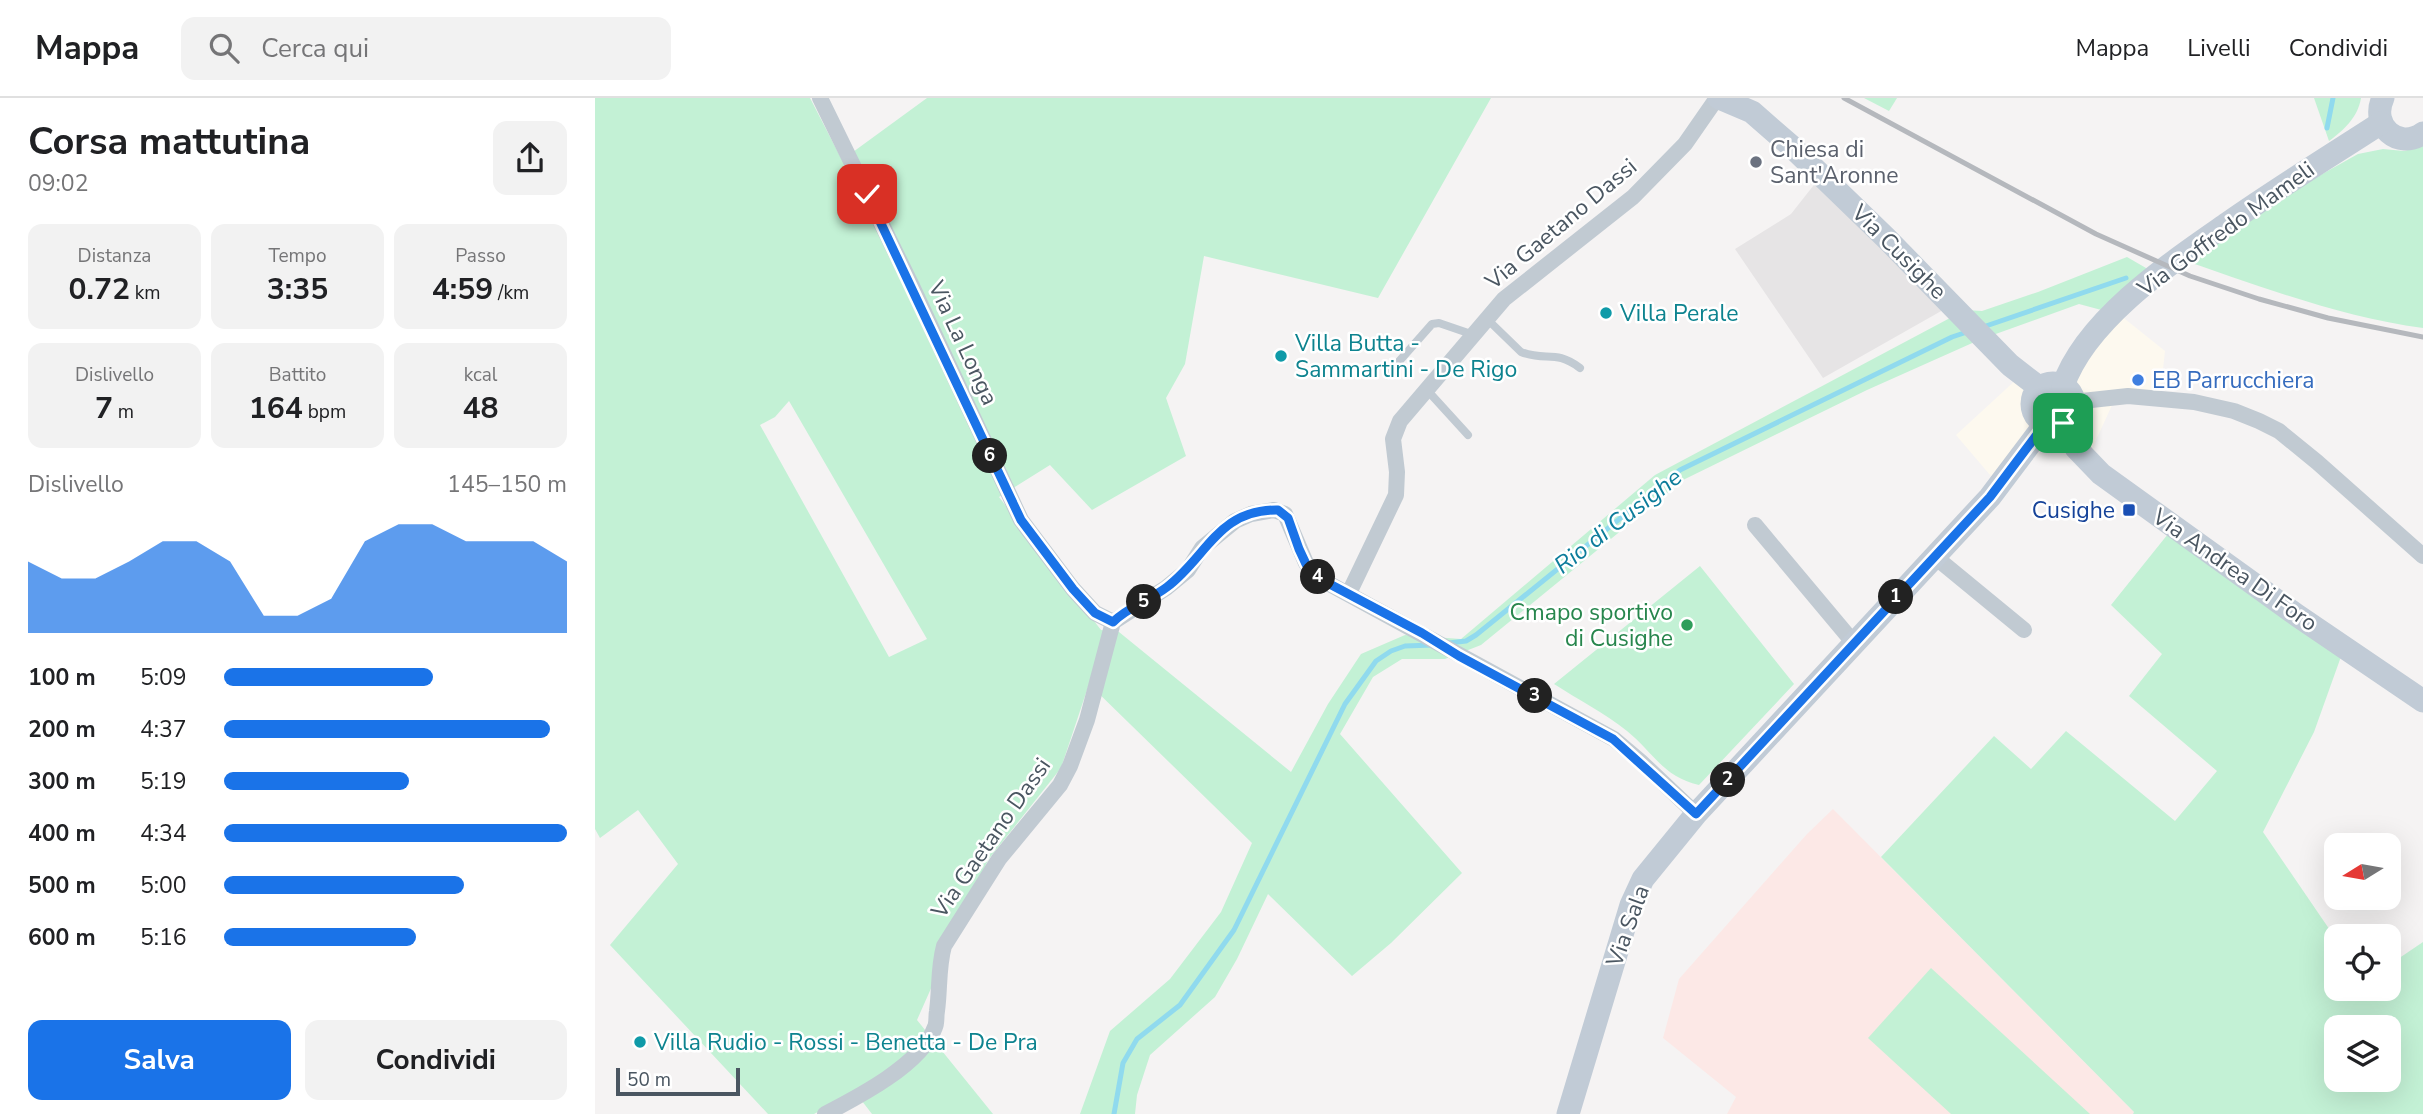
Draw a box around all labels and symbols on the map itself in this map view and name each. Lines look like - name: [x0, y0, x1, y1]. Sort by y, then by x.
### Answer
- place label: Chiesa di Sant'Aronne: [1770, 134, 1899, 191]
- street label: Via Gaetano Dassi: [1478, 151, 1643, 297]
- marker: Chiesa di Sant'Aronne: [1748, 154, 1764, 170]
- street label: Via Goffredo Mameli: [2130, 154, 2321, 304]
- pin: [837, 164, 897, 224]
- street label: Via Cusighe: [1844, 197, 1953, 306]
- street label: Via La Longa: [920, 275, 1005, 410]
- place label: Villa Perale: [1619, 298, 1738, 329]
- marker: Villa Perale: [1598, 305, 1614, 321]
- place label: Villa Butta - Sammartini - De Rigo: [1294, 328, 1517, 385]
- marker: Villa Butta - Sammartini - De Rigo: [1273, 348, 1289, 364]
- place label: EB Parrucchiera: [2152, 365, 2314, 396]
- marker: EB Parrucchiera: [2130, 372, 2146, 388]
- pin: [2033, 393, 2093, 453]
- pin: 6: [973, 438, 1007, 474]
- water label: Rio di Cusighe: [1548, 461, 1689, 581]
- place label: Cusighe: [2032, 495, 2115, 526]
- street label: Via Andrea Di Foro: [2145, 501, 2324, 639]
- marker: Cusighe: [2121, 502, 2137, 518]
- pin: 4: [1301, 560, 1335, 594]
- pin: 1: [1879, 580, 1913, 614]
- pin: 5: [1127, 584, 1161, 620]
- place label: Cmapo sportivo di Cusighe: [1510, 597, 1673, 654]
- marker: Cmapo sportivo di Cusighe: [1679, 617, 1695, 633]
- pin: 3: [1517, 678, 1553, 714]
- street label: Via Gaetano Dassi: [923, 752, 1058, 925]
- pin: 2: [1711, 762, 1745, 798]
- north arrow: [2324, 833, 2401, 910]
- street label: Via Sala: [1599, 881, 1657, 972]
- place label: Villa Rudio - Rossi - Benetta - De Pra: [653, 1027, 1038, 1058]
- marker: Villa Rudio - Rossi - Benetta - De Pra: [632, 1034, 648, 1050]
- scale bar: [616, 1065, 740, 1097]

